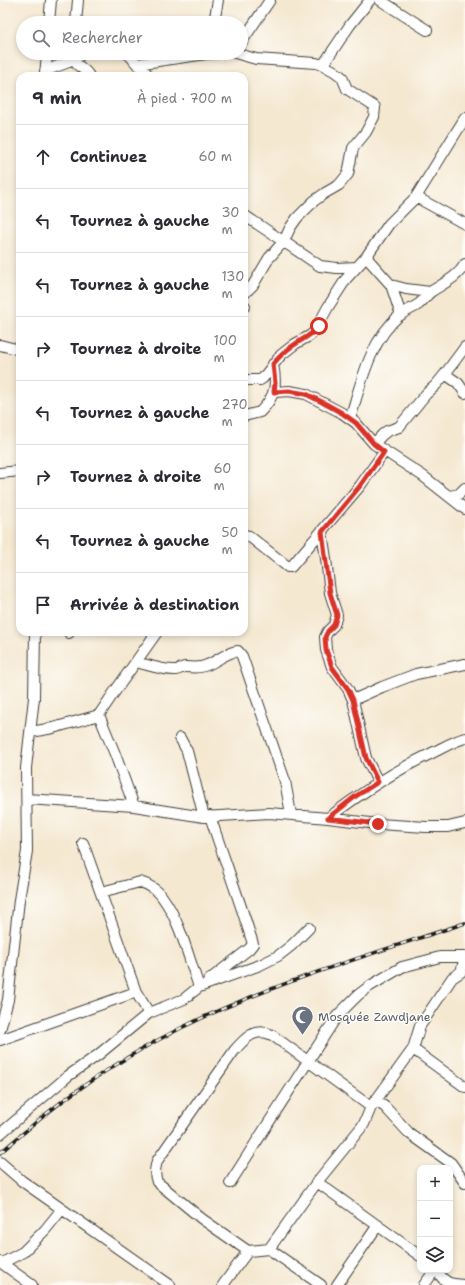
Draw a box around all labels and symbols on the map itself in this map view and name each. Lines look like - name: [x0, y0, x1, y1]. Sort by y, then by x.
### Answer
- route start: [310, 317, 328, 335]
- route end: [369, 815, 387, 833]
- mosque icon: Mosquée Zawdjane: [289, 1004, 315, 1037]
- place label: Mosquée Zawdjane: [318, 1009, 431, 1025]

